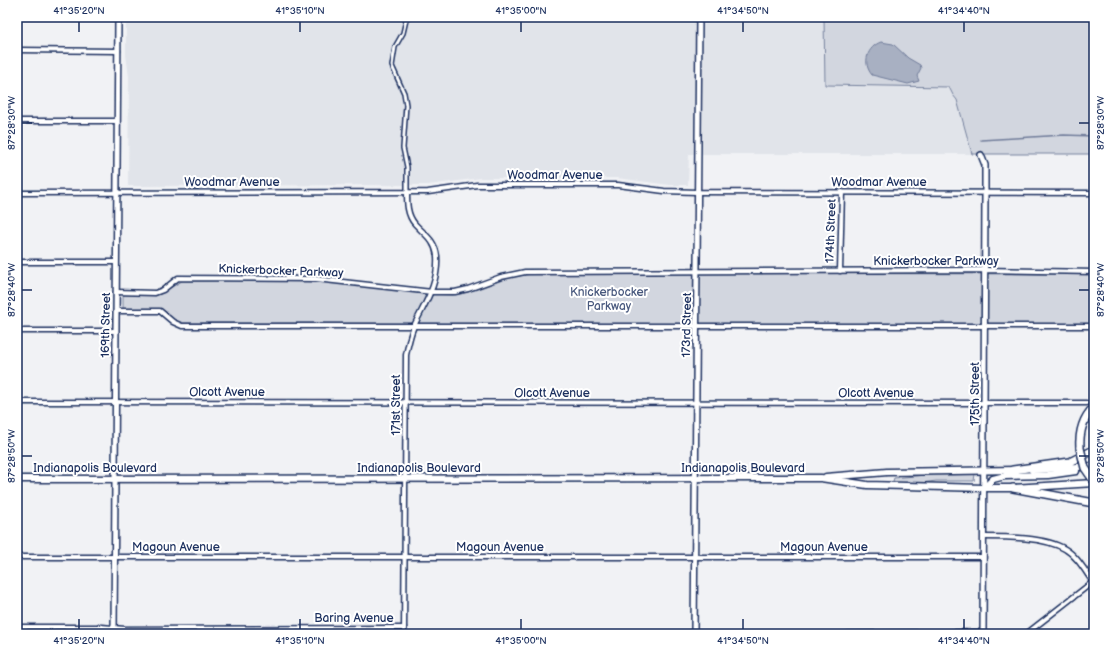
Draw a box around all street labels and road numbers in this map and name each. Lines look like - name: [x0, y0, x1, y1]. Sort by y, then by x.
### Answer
- street label: Woodmar Avenue: [507, 168, 603, 183]
- street label: Woodmar Avenue: [184, 175, 280, 190]
- street label: Woodmar Avenue: [831, 175, 927, 190]
- street label: 174th Street: [822, 198, 840, 263]
- street label: Knickerbocker Parkway: [873, 254, 999, 269]
- street label: Knickerbocker Parkway: [218, 261, 344, 281]
- street label: 169th Street: [98, 292, 114, 358]
- street label: 173rd Street: [679, 292, 695, 358]
- street label: 175th Street: [968, 362, 983, 426]
- street label: 171st Street: [389, 374, 404, 435]
- street label: Olcott Avenue: [189, 385, 265, 400]
- street label: Olcott Avenue: [514, 386, 590, 401]
- street label: Olcott Avenue: [838, 386, 914, 401]
- street label: Indianapolis Boulevard: [33, 461, 157, 476]
- street label: Indianapolis Boulevard: [357, 461, 481, 476]
- street label: Indianapolis Boulevard: [681, 461, 805, 476]
- street label: Magoun Avenue: [132, 540, 220, 555]
- street label: Magoun Avenue: [456, 540, 544, 555]
- street label: Magoun Avenue: [780, 540, 868, 555]
- street label: Baring Avenue: [314, 611, 394, 626]

